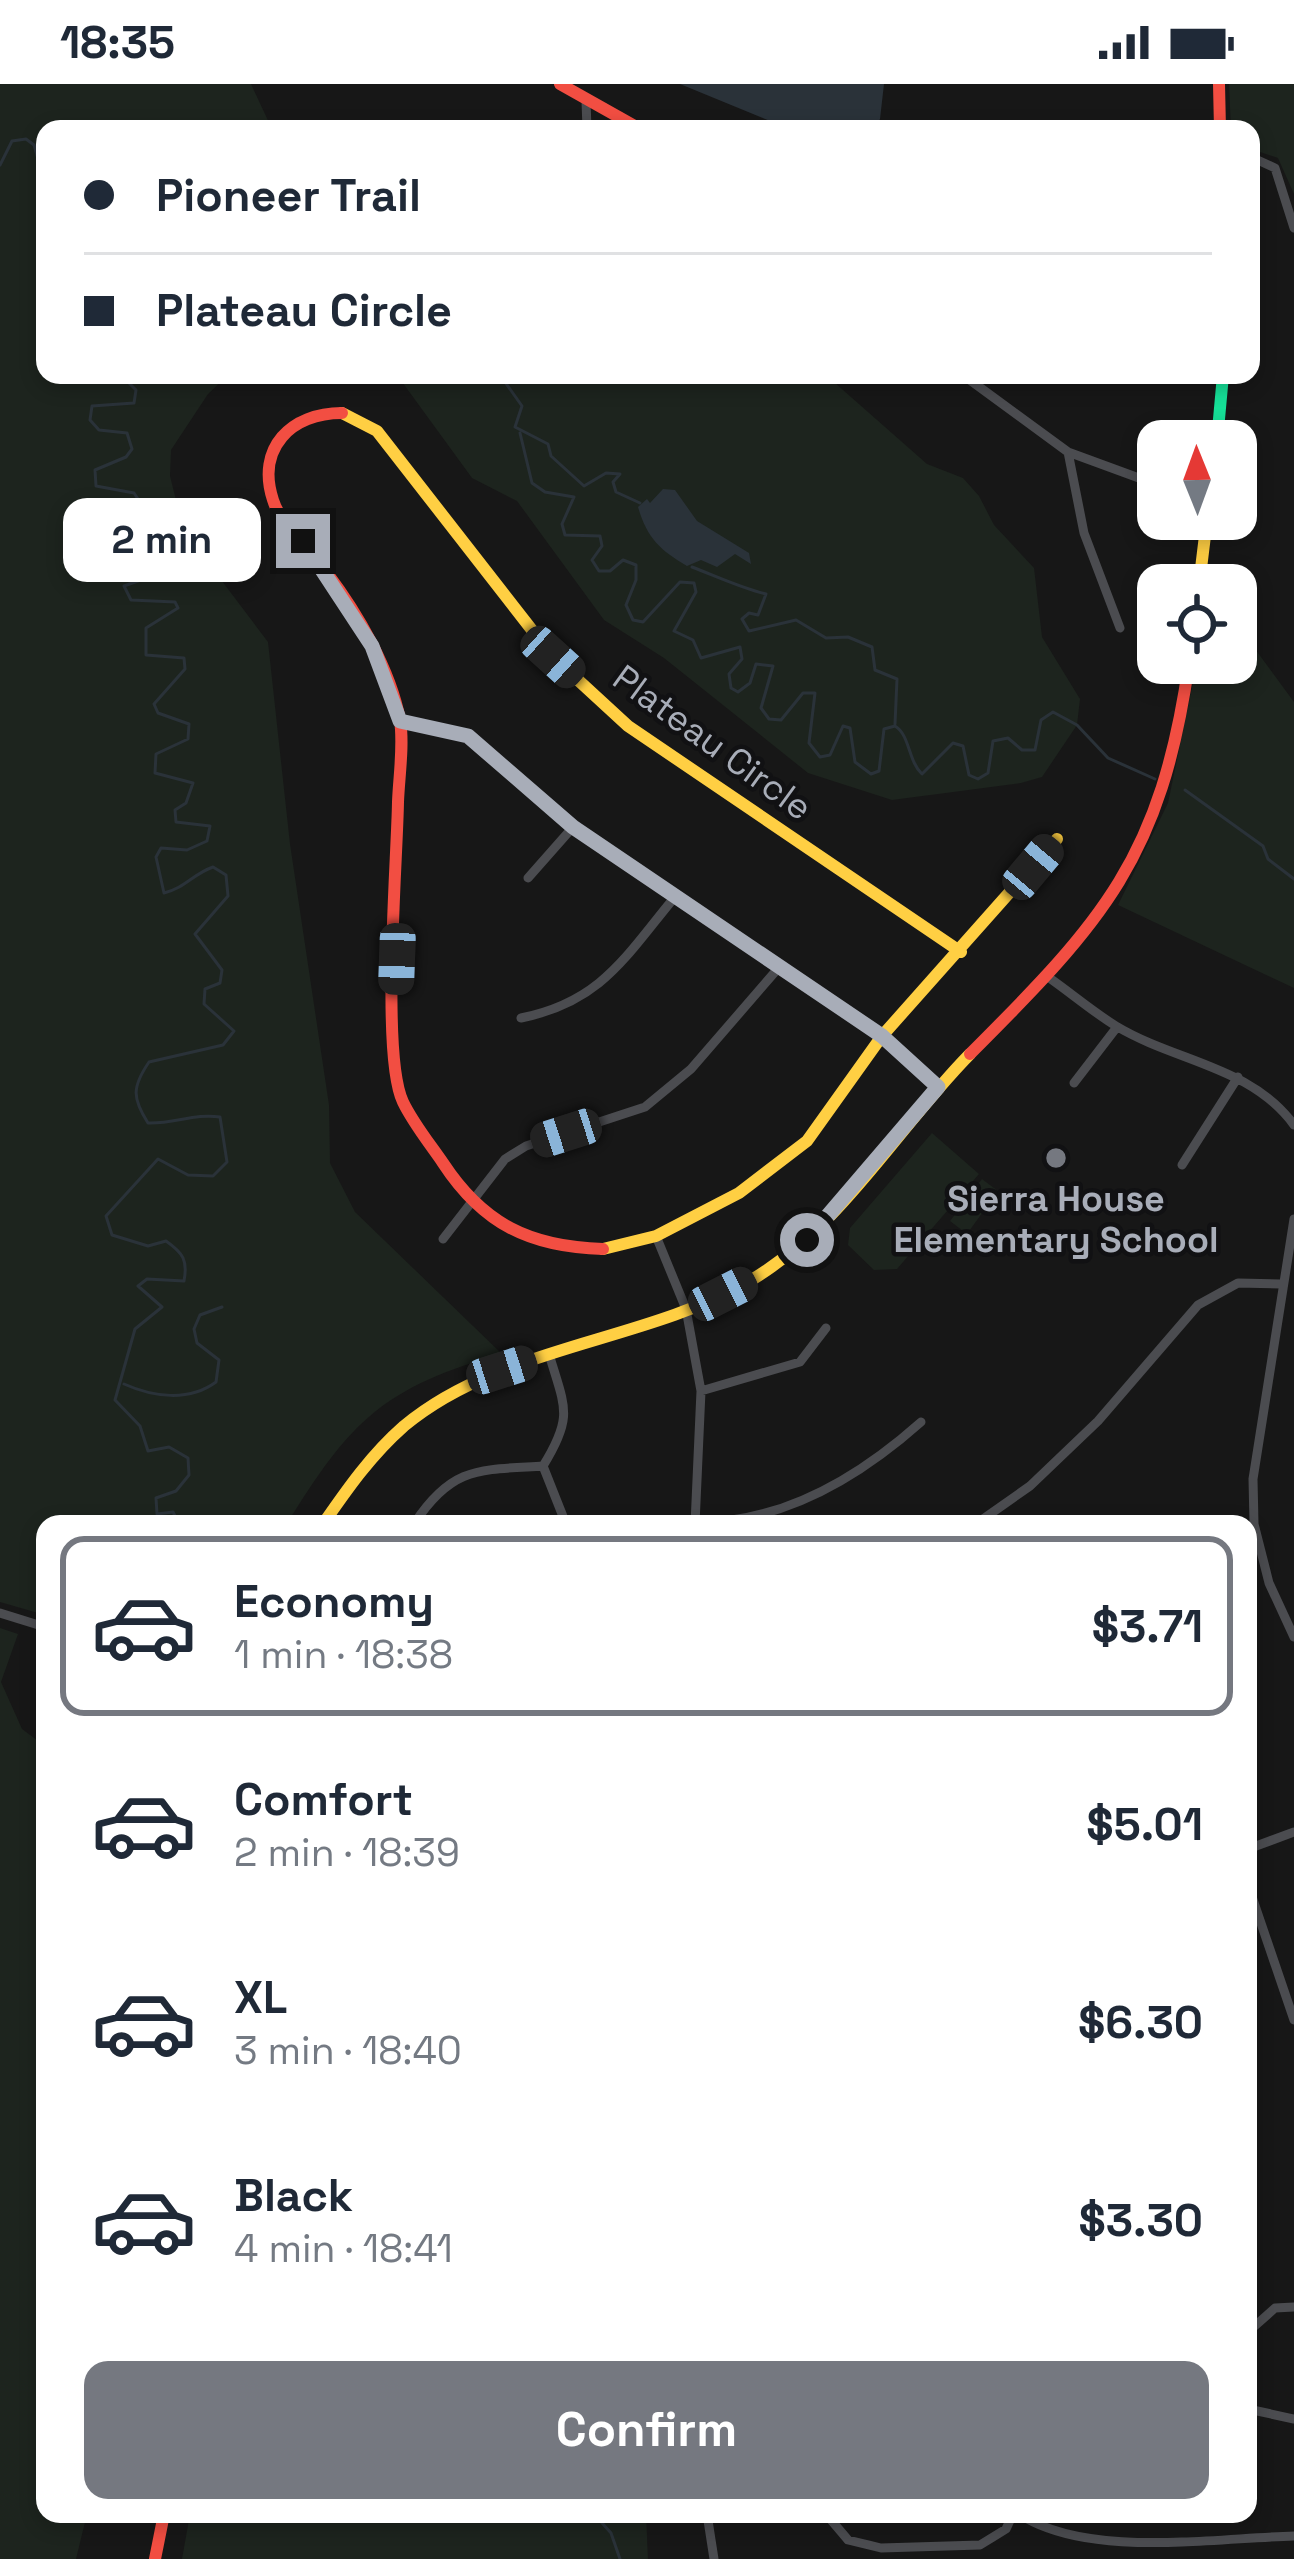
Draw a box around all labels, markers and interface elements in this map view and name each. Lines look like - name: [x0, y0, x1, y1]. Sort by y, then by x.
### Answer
- text: 18:35: [60, 14, 175, 71]
- text: Pioneer Trail: [156, 167, 421, 224]
- text: Plateau Circle: [156, 282, 452, 339]
- north arrow: [1137, 420, 1257, 540]
- map controls: [1137, 420, 1257, 684]
- callout: 2 min: [63, 499, 261, 583]
- route end: [276, 514, 330, 568]
- text: 2 min: [112, 515, 212, 564]
- button: locate: [1137, 564, 1257, 684]
- car: [514, 620, 592, 694]
- street label: Plateau Circle: [604, 655, 821, 831]
- car: [996, 828, 1070, 906]
- car: [378, 922, 416, 996]
- car: [526, 1105, 606, 1161]
- marker: Sierra House Elementary School: [1043, 1145, 1069, 1171]
- place label: Sierra House Elementary School: [893, 1176, 1219, 1263]
- route start: [780, 1213, 834, 1267]
- car: [683, 1262, 763, 1326]
- car: [462, 1342, 542, 1398]
- icon: car: [90, 1572, 198, 1680]
- text: Economy: [234, 1573, 434, 1630]
- text: $3.71: [1092, 1598, 1203, 1655]
- text: 1 min · 18:38: [234, 1630, 453, 1679]
- icon: car: [90, 1770, 198, 1878]
- text: Comfort: [234, 1771, 413, 1828]
- text: $5.01: [1086, 1796, 1203, 1853]
- text: 2 min · 18:39: [234, 1828, 460, 1877]
- icon: car: [90, 1968, 198, 2076]
- text: XL: [234, 1969, 287, 2026]
- text: $6.30: [1078, 1994, 1203, 2051]
- text: 3 min · 18:40: [234, 2026, 462, 2075]
- icon: car: [90, 2166, 198, 2274]
- text: Black: [234, 2167, 353, 2224]
- text: $3.30: [1078, 2192, 1203, 2249]
- text: 4 min · 18:41: [234, 2224, 453, 2273]
- button: Confirm: [84, 2361, 1209, 2499]

